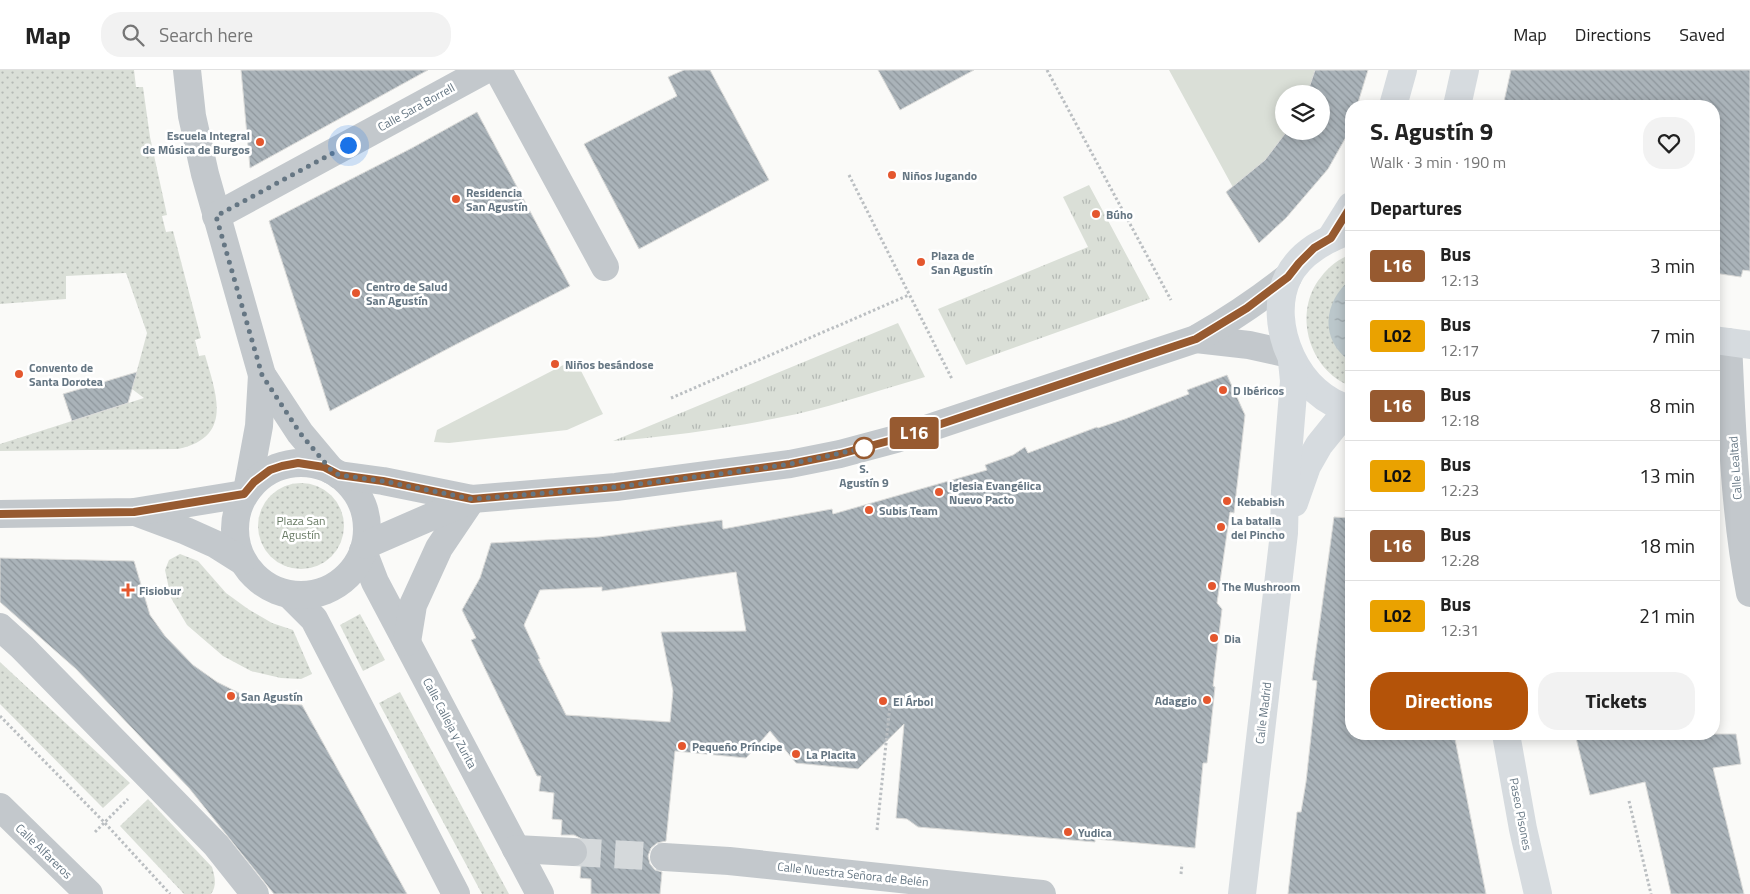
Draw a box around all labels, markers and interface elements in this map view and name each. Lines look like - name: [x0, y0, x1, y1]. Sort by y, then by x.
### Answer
- search box: [101, 12, 451, 57]
- text: Map: [25, 17, 71, 53]
- text: Search here: [159, 20, 253, 49]
- icon: search: [119, 21, 147, 49]
- text: Map: [1513, 21, 1547, 48]
- text: Directions: [1575, 21, 1651, 48]
- text: Saved: [1679, 21, 1725, 48]
- street label: Calle Sara Borrell: [374, 78, 458, 136]
- map controls: [1275, 85, 1330, 140]
- button: layers: [1275, 85, 1330, 140]
- text: S. Agustín 9: [1370, 113, 1493, 149]
- button: heart: [1643, 117, 1695, 169]
- place label: Escuela Integral de Música de Burgos: [143, 126, 250, 159]
- your location: [336, 133, 361, 158]
- marker: Escuela Integral de Música de Burgos: [254, 136, 266, 148]
- text: Walk · 3 min · 190 m: [1370, 150, 1506, 174]
- place label: Niños Jugando: [902, 166, 977, 185]
- marker: Niños Jugando: [886, 169, 898, 181]
- place label: Residencia San Agustín: [466, 183, 528, 216]
- marker: Residencia San Agustín: [450, 193, 462, 205]
- text: Departures: [1370, 193, 1462, 222]
- place label: Búho: [1106, 205, 1133, 224]
- marker: Búho: [1090, 208, 1102, 220]
- text: Bus: [1440, 239, 1471, 268]
- place label: Plaza de San Agustín: [931, 246, 993, 279]
- text: 3 min: [1650, 251, 1695, 280]
- text: L16: [1383, 252, 1412, 279]
- marker: Plaza de San Agustín: [915, 256, 927, 268]
- text: 12:13: [1440, 268, 1479, 292]
- place label: Centro de Salud San Agustín: [366, 277, 448, 310]
- marker: Centro de Salud San Agustín: [350, 287, 362, 299]
- text: Bus: [1440, 309, 1471, 338]
- text: 7 min: [1650, 321, 1695, 350]
- text: L02: [1383, 322, 1412, 349]
- text: 12:17: [1440, 338, 1479, 362]
- place label: Niños besándose: [565, 355, 654, 374]
- place label: Convento de Santa Dorotea: [29, 358, 103, 391]
- marker: Niños besándose: [549, 358, 561, 370]
- marker: Convento de Santa Dorotea: [13, 368, 25, 380]
- text: Bus: [1440, 379, 1471, 408]
- place label: D Ibéricos: [1233, 381, 1285, 400]
- marker: D Ibéricos: [1217, 384, 1229, 396]
- text: 8 min: [1650, 391, 1695, 420]
- text: L16: [1383, 392, 1412, 419]
- text: 12:18: [1440, 408, 1479, 432]
- line badge: L16: [885, 417, 943, 449]
- text: L16: [900, 419, 928, 446]
- street label: Calle Lealtad: [1723, 435, 1747, 501]
- marker: S. Agustín 9: [853, 437, 875, 459]
- text: Bus: [1440, 449, 1471, 478]
- place label: S. Agustín 9: [839, 459, 889, 492]
- text: 13 min: [1639, 461, 1695, 490]
- text: L02: [1383, 462, 1412, 489]
- place label: Iglesia Evangélica Nuevo Pacto: [949, 476, 1041, 509]
- text: 12:23: [1440, 478, 1479, 502]
- marker: Iglesia Evangélica Nuevo Pacto: [933, 486, 945, 498]
- place label: Kebabish: [1237, 492, 1285, 511]
- marker: Kebabish: [1221, 495, 1233, 507]
- place label: Subis Team: [879, 501, 938, 520]
- marker: Subis Team: [863, 504, 875, 516]
- park label: Plaza San Agustín: [277, 511, 325, 544]
- place label: La batalla del Pincho: [1231, 511, 1285, 544]
- text: Bus: [1440, 519, 1471, 548]
- marker: La batalla del Pincho: [1215, 521, 1227, 533]
- text: 18 min: [1639, 531, 1695, 560]
- text: L16: [1383, 532, 1412, 559]
- text: 12:28: [1440, 548, 1479, 572]
- place label: The Mushroom: [1222, 577, 1300, 596]
- marker: The Mushroom: [1206, 580, 1218, 592]
- place label: Fisiobur: [139, 581, 182, 600]
- marker: Fisiobur: [121, 583, 135, 597]
- text: Bus: [1440, 589, 1471, 618]
- text: 21 min: [1639, 601, 1695, 630]
- text: L02: [1383, 602, 1412, 629]
- text: 12:31: [1440, 618, 1479, 642]
- place label: Dia: [1224, 629, 1241, 648]
- marker: Dia: [1208, 632, 1220, 644]
- button: Directions: [1370, 672, 1528, 730]
- button: Tickets: [1538, 672, 1695, 730]
- street label: Calle Calleja y Zurita: [418, 674, 482, 772]
- street label: Calle Madrid: [1250, 681, 1276, 745]
- place label: San Agustín: [241, 687, 303, 706]
- marker: San Agustín: [225, 690, 237, 702]
- place label: Adaggio: [1155, 691, 1197, 710]
- place label: El Árbol: [893, 692, 933, 711]
- marker: Adaggio: [1201, 694, 1213, 706]
- marker: El Árbol: [877, 695, 889, 707]
- place label: Pequeño Príncipe: [692, 737, 782, 756]
- marker: Pequeño Príncipe: [676, 740, 688, 752]
- place label: La Placita: [806, 745, 856, 764]
- marker: La Placita: [790, 748, 802, 760]
- street label: Paseo Pisones: [1505, 776, 1537, 852]
- street label: Calle Alfareros: [11, 819, 77, 883]
- place label: Yudica: [1078, 823, 1112, 842]
- marker: Yudica: [1062, 826, 1074, 838]
- street label: Calle Nuestra Señora de Belén: [776, 857, 930, 891]

